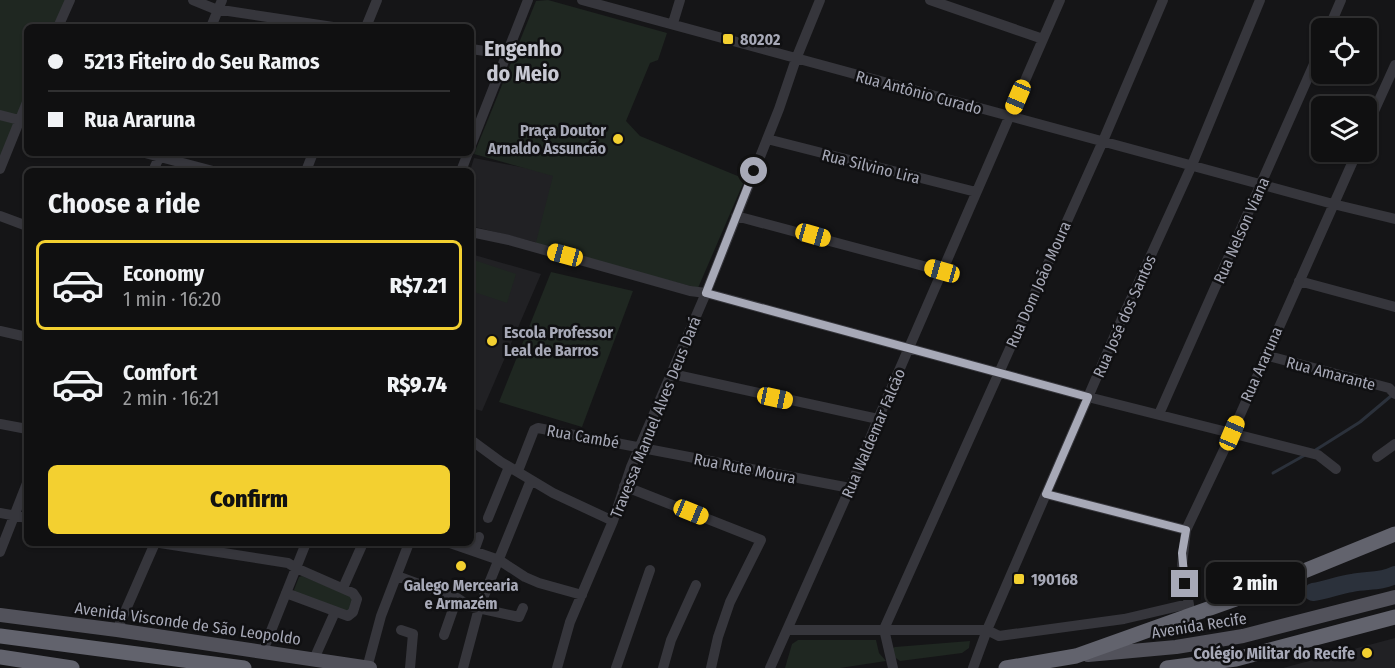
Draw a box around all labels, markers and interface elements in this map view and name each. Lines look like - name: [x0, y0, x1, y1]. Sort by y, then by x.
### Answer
- map controls: [1311, 18, 1377, 162]
- button: locate: [1311, 18, 1377, 84]
- place label: 80202: [740, 30, 781, 49]
- marker: 80202: [721, 32, 735, 46]
- district label: Engenho do Meio: [484, 35, 562, 87]
- text: 5213 Fiteiro do Seu Ramos: [84, 48, 320, 75]
- street label: Rua Antônio Curado: [854, 67, 984, 118]
- car: [1003, 77, 1033, 117]
- button: layers: [1311, 96, 1377, 162]
- text: Rua Araruna: [84, 106, 196, 133]
- place label: Praça Doutor Arnaldo Assuncão: [487, 121, 606, 158]
- marker: Praça Doutor Arnaldo Assuncão: [611, 132, 625, 146]
- street label: Rua Silvino Lira: [820, 145, 922, 188]
- route start: [740, 157, 767, 184]
- street label: Rua Nelson Viana: [1210, 174, 1273, 286]
- text: Choose a ride: [48, 188, 200, 220]
- street label: Rua Dom João Moura: [1002, 218, 1075, 350]
- car: [793, 221, 833, 249]
- car: [545, 242, 585, 268]
- street label: Rua José dos Santos: [1089, 252, 1160, 380]
- car: [922, 257, 962, 285]
- icon: car: [51, 258, 105, 312]
- text: Economy: [123, 260, 204, 287]
- text: R$7.21: [390, 272, 447, 299]
- text: 1 min · 16:20: [123, 287, 221, 311]
- street label: Travessa Manuel Alves Deus Dará: [606, 314, 705, 521]
- place label: Escola Professor Leal de Barros: [504, 323, 613, 360]
- street label: Rua Araruna: [1236, 324, 1287, 405]
- marker: Escola Professor Leal de Barros: [485, 334, 499, 348]
- street label: Rua Amarante: [1284, 352, 1378, 395]
- icon: car: [51, 357, 105, 411]
- text: Comfort: [123, 359, 197, 386]
- street label: Rua Waldemar Falcão: [838, 366, 909, 501]
- text: R$9.74: [387, 371, 447, 398]
- car: [756, 385, 794, 411]
- text: 2 min · 16:21: [123, 386, 219, 410]
- car: [1217, 413, 1247, 453]
- street label: Rua Cambé: [545, 421, 621, 452]
- street label: Rua Rute Moura: [692, 449, 798, 488]
- button: Confirm: [48, 465, 450, 534]
- car: [671, 497, 711, 527]
- marker: Galego Mercearia e Armazém: [454, 559, 468, 573]
- callout: 2 min: [1206, 563, 1305, 605]
- place label: 190168: [1031, 570, 1079, 589]
- route end: [1171, 570, 1198, 597]
- text: 2 min: [1233, 571, 1278, 595]
- marker: 190168: [1012, 572, 1026, 586]
- place label: Galego Mercearia e Armazém: [404, 576, 518, 613]
- street label: Avenida Visconde de São Leopoldo: [74, 598, 302, 649]
- street label: Avenida Recife: [1150, 609, 1248, 642]
- place label: Colégio Militar do Recife: [1193, 644, 1355, 663]
- marker: Colégio Militar do Recife: [1360, 646, 1374, 660]

